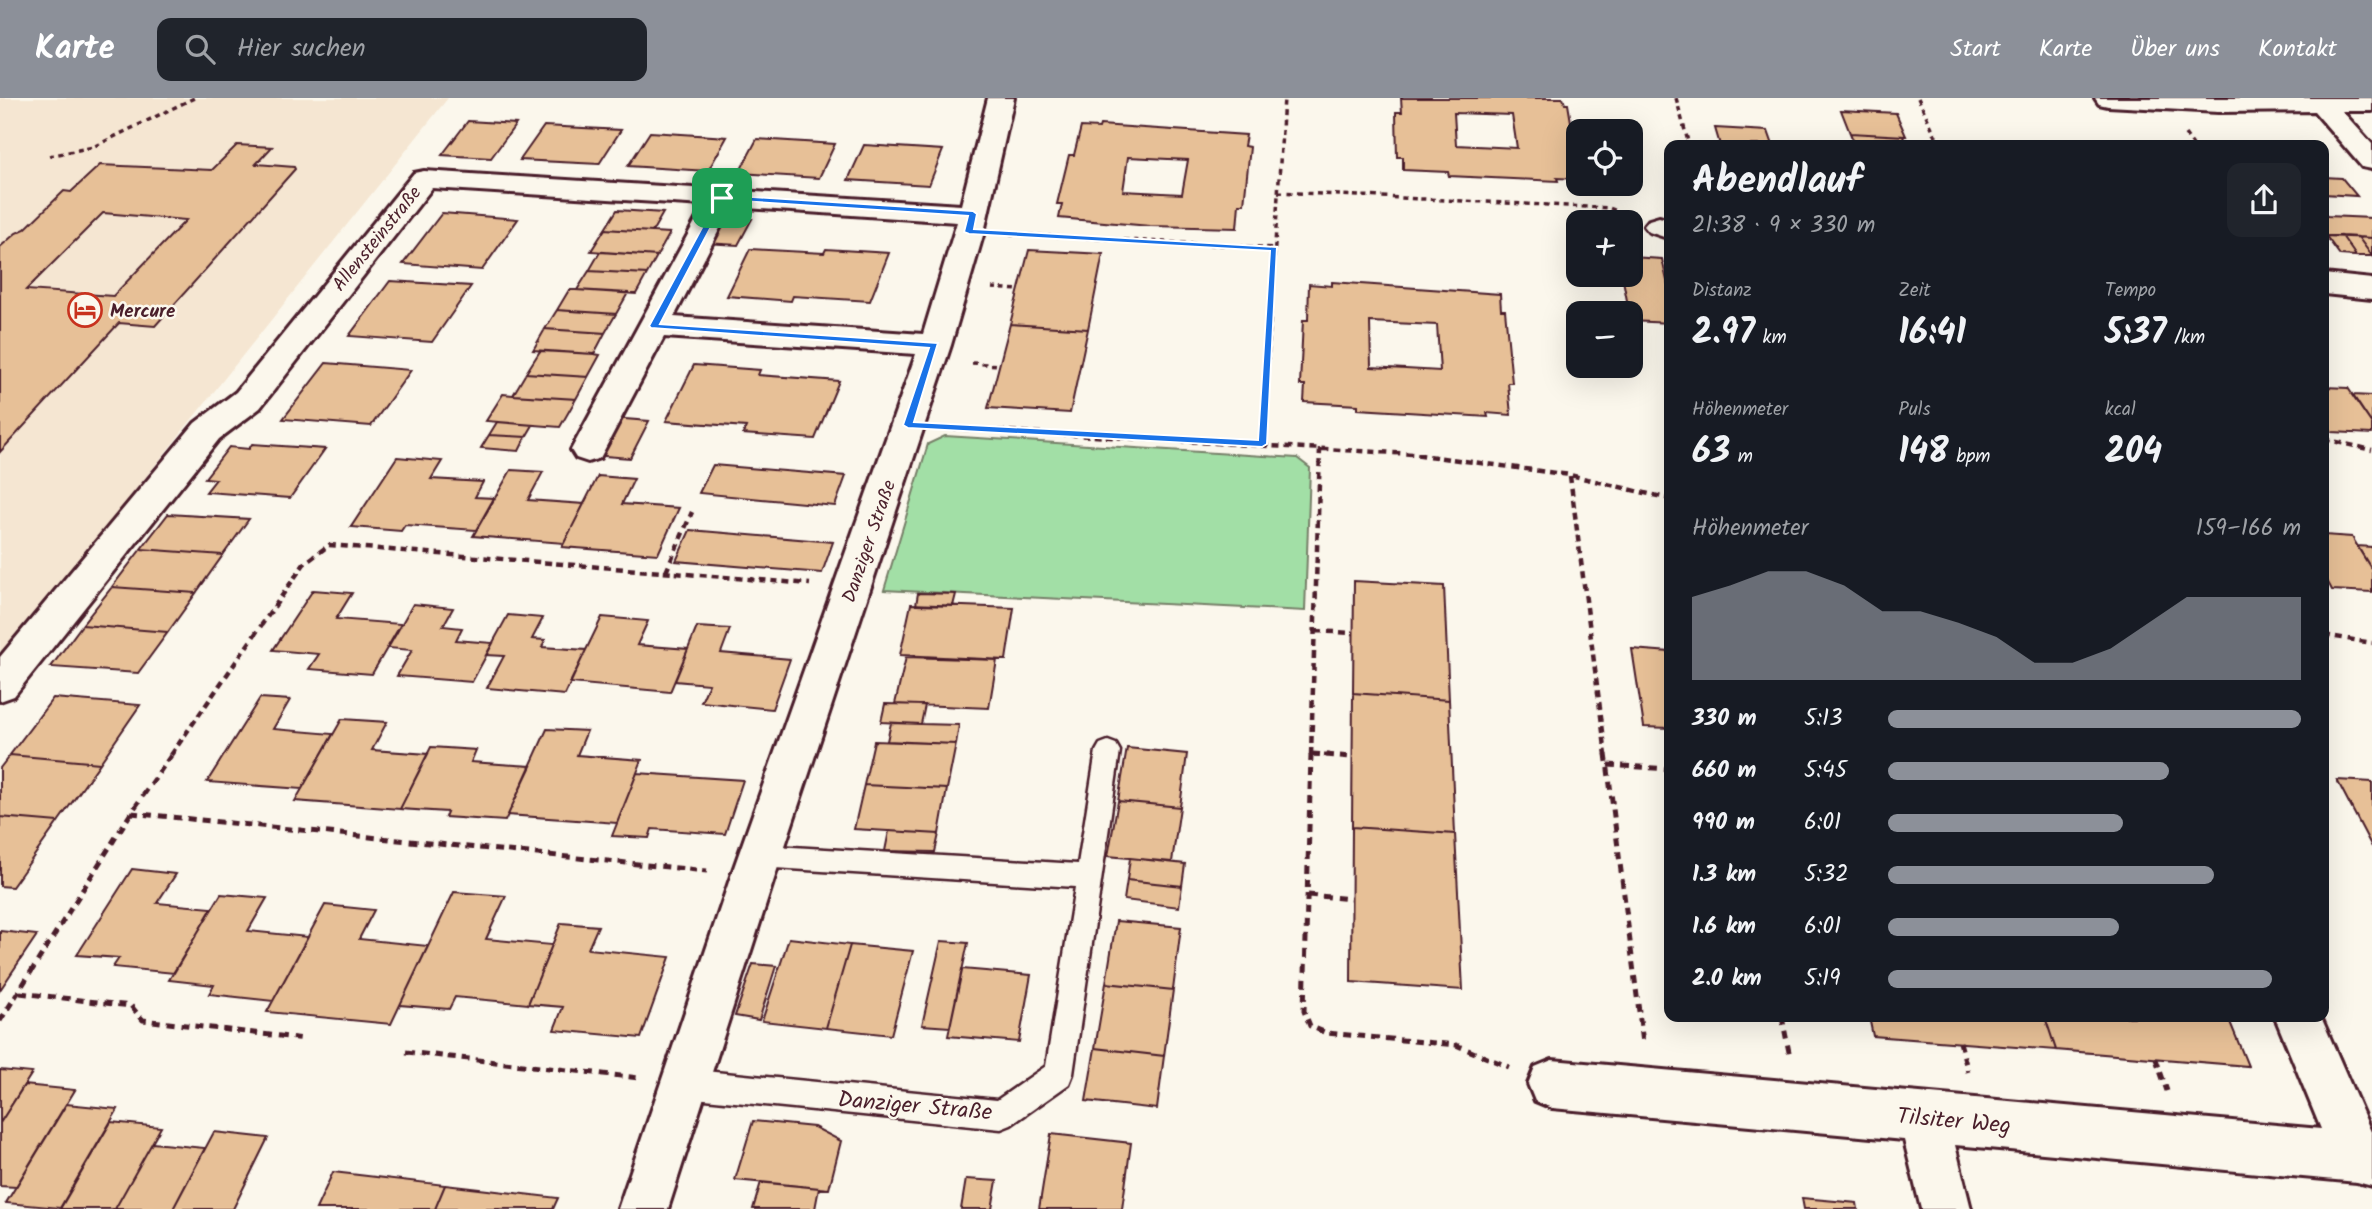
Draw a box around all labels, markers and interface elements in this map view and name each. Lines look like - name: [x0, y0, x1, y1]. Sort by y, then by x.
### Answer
- search box: [157, 18, 647, 81]
- text: Karte: [35, 23, 115, 76]
- text: Hier suchen: [237, 28, 366, 70]
- icon: search: [181, 30, 219, 68]
- text: Start: [1950, 30, 2001, 69]
- text: Karte: [2039, 30, 2092, 69]
- text: Über uns: [2130, 30, 2220, 69]
- text: Kontakt: [2258, 30, 2337, 69]
- map controls: [1566, 119, 1643, 378]
- button: locate: [1566, 119, 1643, 196]
- text: Abendlauf: [1692, 152, 1862, 212]
- button: share: [2227, 163, 2301, 237]
- pin: [692, 168, 752, 228]
- icon: arrive: [703, 179, 741, 217]
- street label: Allensteinstraße: [325, 180, 430, 299]
- text: 21:38 · 9 × 330 m: [1692, 208, 1875, 244]
- button: +: [1566, 210, 1643, 287]
- text: Distanz: [1692, 276, 1752, 306]
- text: Zeit: [1898, 276, 1931, 306]
- text: Tempo: [2105, 276, 2156, 306]
- hotel icon: Mercure: [66, 291, 104, 329]
- place label: Mercure: [110, 297, 175, 327]
- button: −: [1566, 301, 1643, 378]
- text: 2.97: [1692, 306, 1755, 362]
- text: 16:41: [1898, 306, 1966, 362]
- text: 5:37: [2105, 306, 2167, 362]
- text: km: [1755, 323, 1787, 353]
- text: /km: [2167, 323, 2205, 353]
- text: Höhenmeter: [1692, 395, 1788, 425]
- text: Puls: [1898, 395, 1931, 425]
- text: kcal: [2105, 395, 2136, 425]
- text: 63: [1692, 425, 1730, 481]
- text: 148: [1898, 425, 1949, 481]
- text: 204: [2105, 425, 2162, 481]
- text: m: [1730, 442, 1753, 472]
- text: bpm: [1949, 442, 1990, 472]
- street label: Danziger Straße: [835, 476, 905, 607]
- text: Höhenmeter: [1692, 511, 1808, 547]
- text: 159–166 m: [2196, 511, 2301, 547]
- text: 330 m: [1692, 701, 1757, 737]
- text: 5:13: [1804, 701, 1842, 737]
- text: 660 m: [1692, 753, 1756, 789]
- text: 5:45: [1804, 753, 1847, 789]
- text: 990 m: [1692, 805, 1755, 841]
- text: 6:01: [1804, 805, 1841, 841]
- text: 1.3 km: [1692, 857, 1756, 893]
- text: 5:32: [1804, 857, 1849, 893]
- text: 1.6 km: [1692, 909, 1756, 945]
- text: 6:01: [1804, 909, 1841, 945]
- text: 2.0 km: [1692, 961, 1762, 997]
- text: 5:19: [1804, 961, 1840, 997]
- street label: Danziger Straße: [836, 1082, 994, 1132]
- street label: Tilsiter Weg: [1895, 1099, 2012, 1145]

